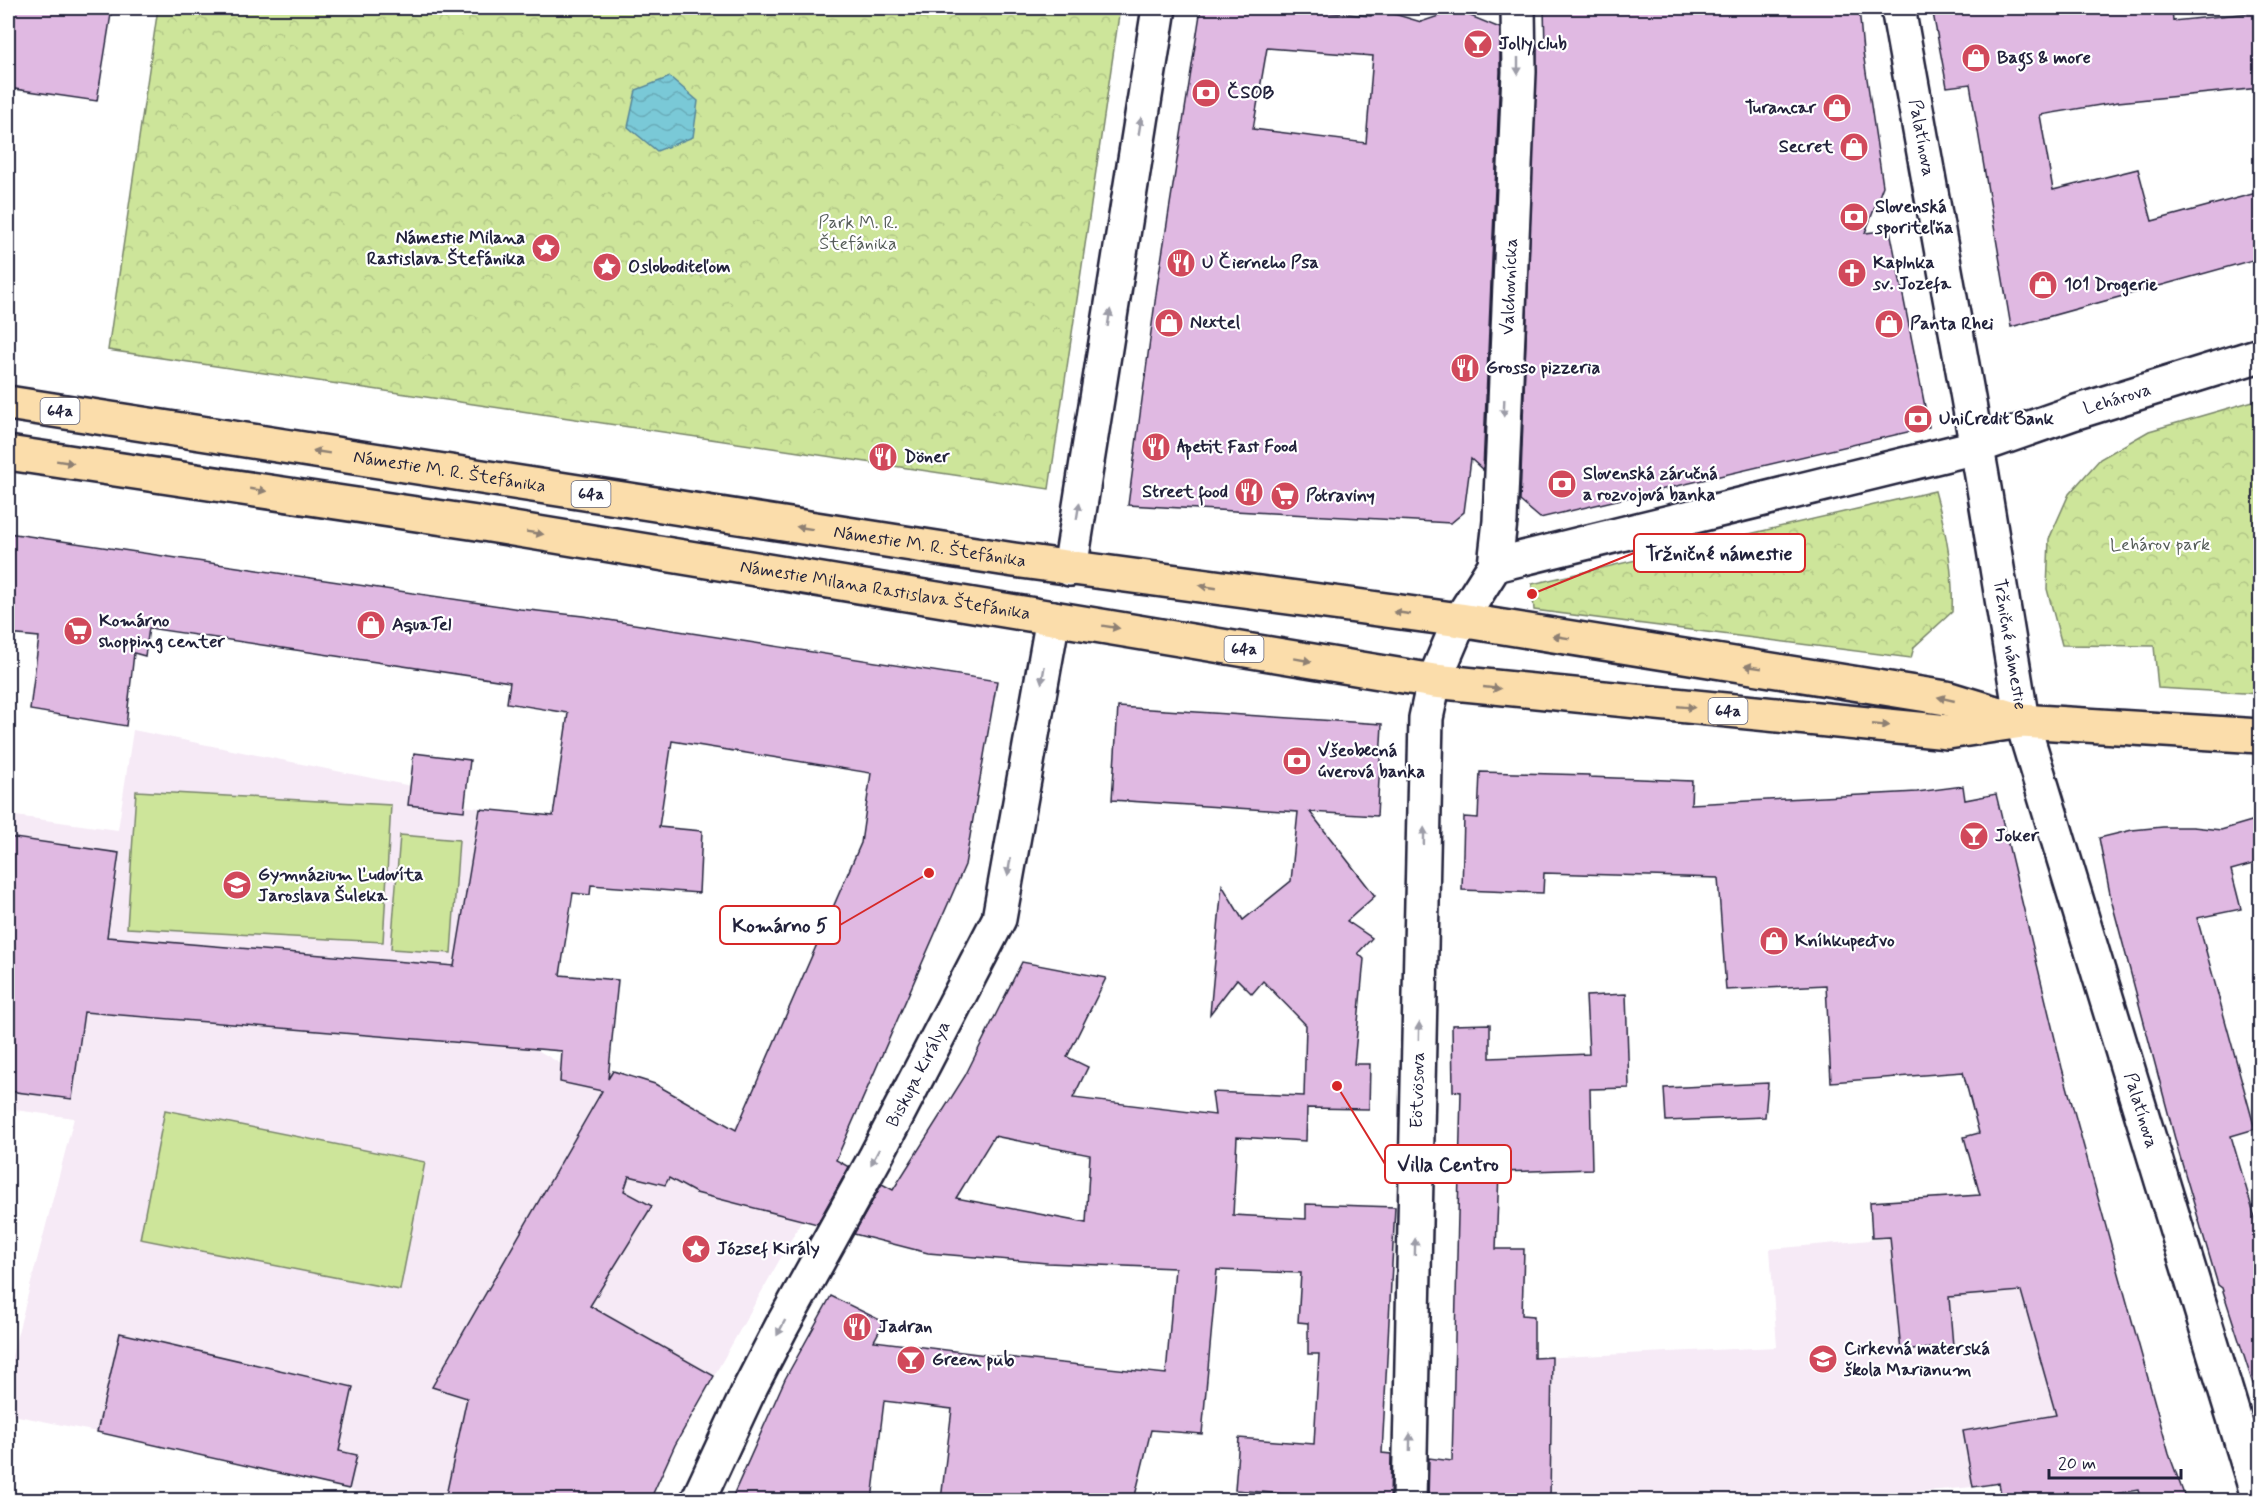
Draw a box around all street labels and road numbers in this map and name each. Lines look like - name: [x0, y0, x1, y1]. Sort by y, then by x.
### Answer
- street label: Palatínova: [1903, 98, 1940, 178]
- street label: Valchovnícka: [1496, 238, 1524, 335]
- street label: Lehárova: [2080, 377, 2154, 421]
- road number: 64a: [40, 398, 80, 424]
- street label: Námestie M. R. Štefánika: [352, 445, 548, 499]
- road number: 64a: [572, 481, 610, 507]
- street label: Námestie M. R. Štefánika: [832, 520, 1028, 574]
- street label: Námestie Milana Rastislava Štefánika: [738, 555, 1032, 626]
- street label: Tržničné námestie: [1987, 577, 2032, 712]
- road number: 64a: [1224, 636, 1264, 662]
- road number: 64a: [1708, 698, 1748, 724]
- street label: Biskupa Királya: [881, 1016, 956, 1131]
- street label: Eötvösova: [1405, 1052, 1431, 1129]
- street label: Palatínova: [2118, 1070, 2163, 1151]

